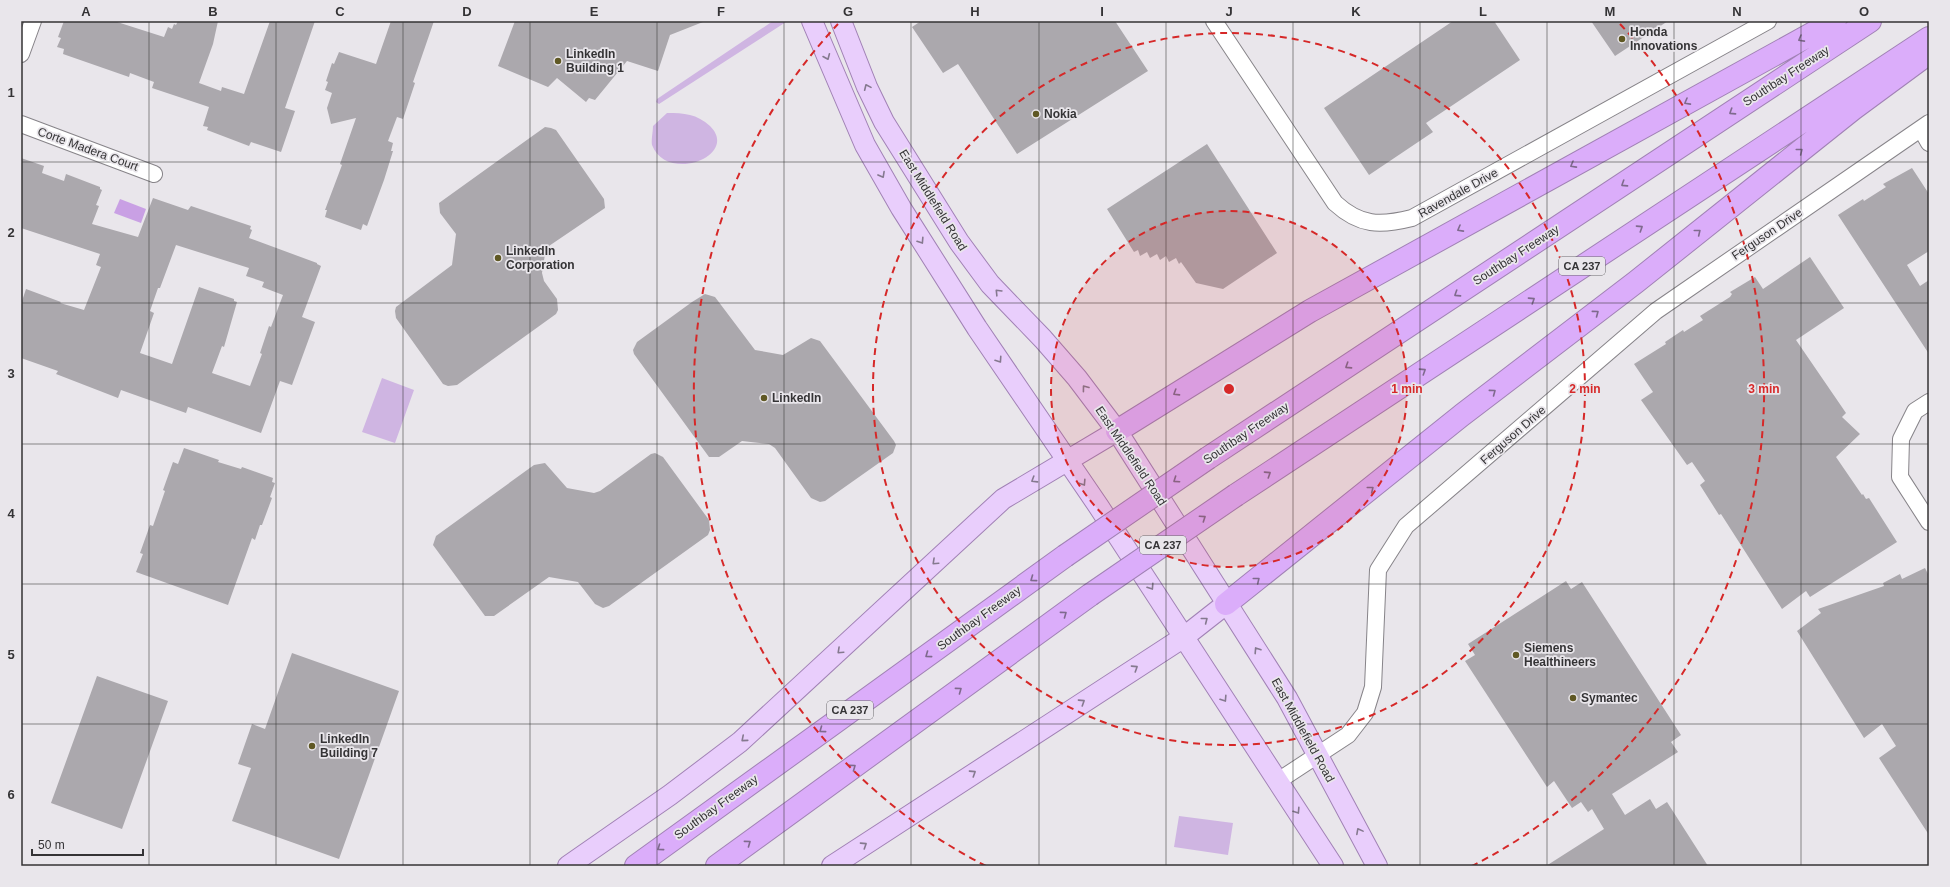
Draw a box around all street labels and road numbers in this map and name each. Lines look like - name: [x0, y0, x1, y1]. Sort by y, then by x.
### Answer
- street label: Southbay Freeway: [1740, 43, 1832, 109]
- street label: Corte Madera Court: [36, 124, 141, 174]
- street label: East Middlefield Road: [896, 147, 970, 253]
- street label: Ravendale Drive: [1416, 165, 1500, 221]
- street label: Ferguson Drive: [1729, 205, 1805, 263]
- street label: Southbay Freeway: [1470, 222, 1562, 288]
- road number: CA 237: [1559, 257, 1605, 275]
- street label: Southbay Freeway: [1201, 399, 1291, 467]
- street label: Ferguson Drive: [1477, 403, 1549, 467]
- street label: East Middlefield Road: [1093, 404, 1169, 508]
- road number: CA 237: [1140, 536, 1186, 554]
- street label: Southbay Freeway: [934, 583, 1024, 653]
- street label: East Middlefield Road: [1269, 676, 1337, 784]
- road number: CA 237: [827, 701, 873, 719]
- street label: Southbay Freeway: [671, 772, 761, 842]

